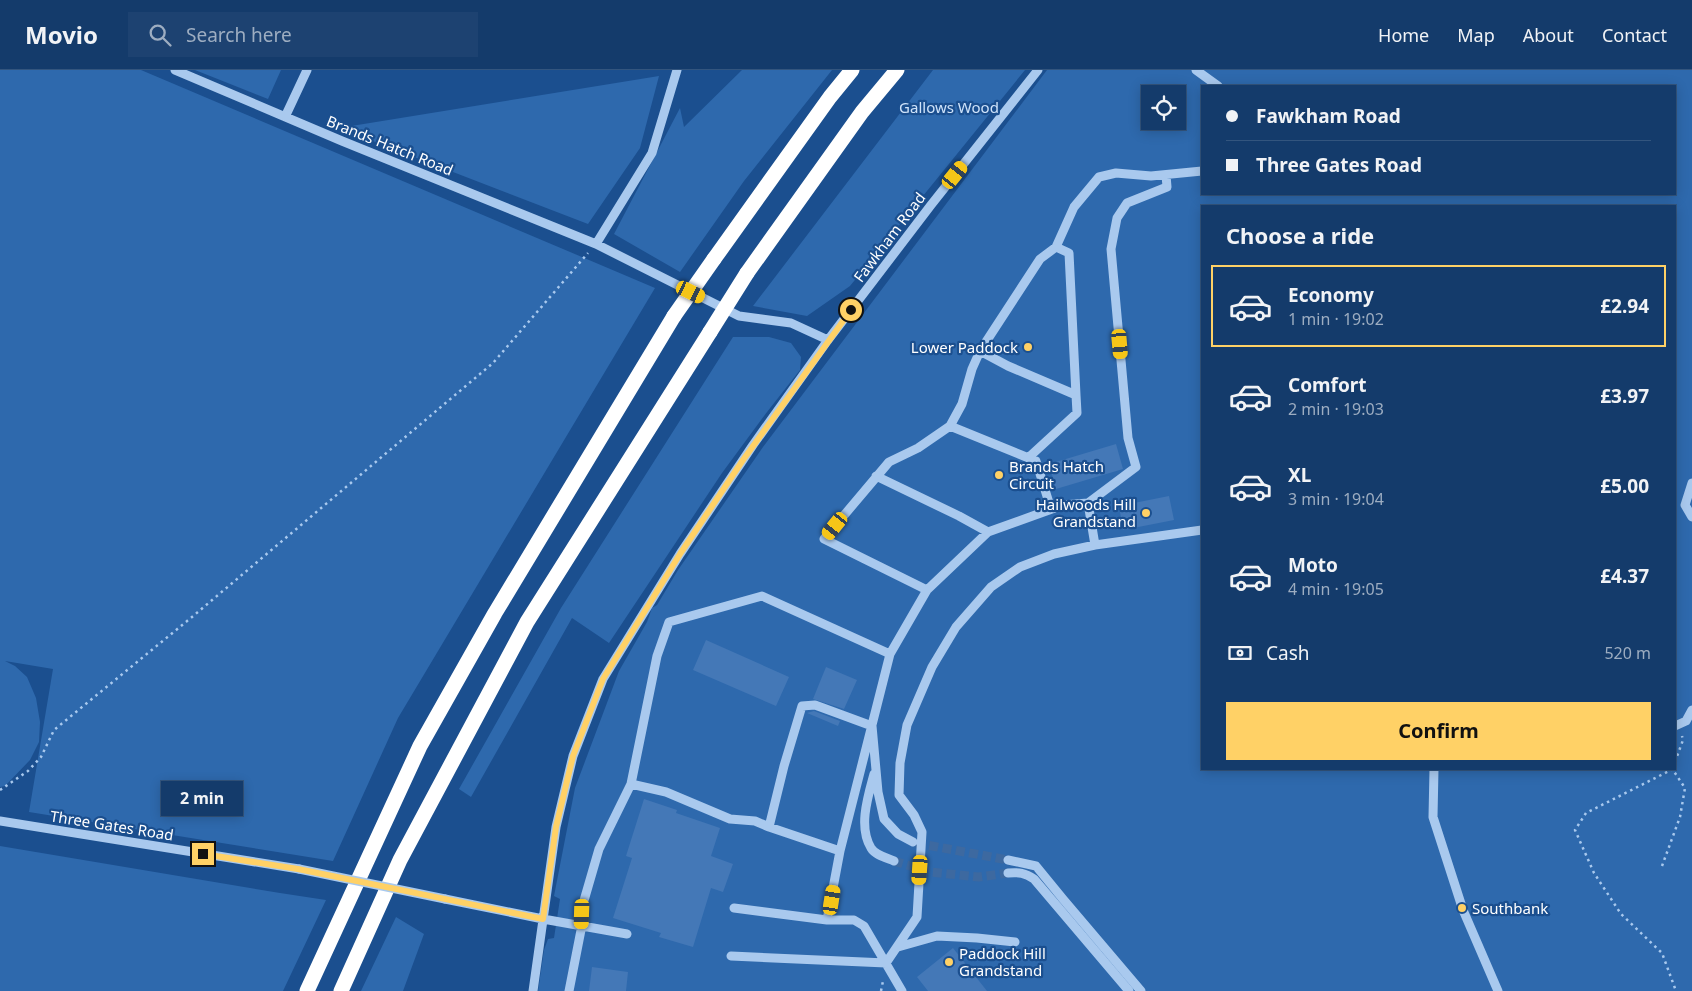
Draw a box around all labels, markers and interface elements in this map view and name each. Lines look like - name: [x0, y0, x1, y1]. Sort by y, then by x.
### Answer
- search box: [128, 12, 478, 57]
- text: Movio: [25, 18, 98, 51]
- icon: search: [146, 21, 174, 49]
- text: Search here: [186, 22, 292, 48]
- text: Home: [1378, 23, 1429, 47]
- text: Map: [1457, 23, 1495, 47]
- text: About: [1523, 23, 1574, 47]
- text: Contact: [1602, 23, 1667, 47]
- map controls: [1141, 85, 1186, 130]
- button: locate: [1141, 85, 1186, 130]
- park label: Gallows Wood: [899, 97, 999, 117]
- text: Fawkham Road: [1256, 103, 1401, 129]
- street label: Brands Hatch Road: [324, 110, 456, 180]
- text: Three Gates Road: [1256, 152, 1422, 178]
- car: [939, 159, 970, 191]
- street label: Fawkham Road: [849, 188, 929, 286]
- text: Choose a ride: [1226, 220, 1374, 250]
- car: [674, 279, 707, 305]
- text: Economy: [1288, 282, 1374, 308]
- icon: car: [1228, 284, 1273, 329]
- text: £2.94: [1600, 293, 1649, 319]
- route start: [840, 299, 862, 321]
- text: 1 min · 19:02: [1288, 308, 1384, 330]
- car: [1111, 328, 1128, 360]
- place label: Lower Paddock: [911, 337, 1018, 357]
- marker: Lower Paddock: [1022, 341, 1034, 353]
- text: Comfort: [1288, 372, 1367, 398]
- icon: car: [1228, 374, 1273, 419]
- text: £3.97: [1600, 383, 1649, 409]
- text: 2 min · 19:03: [1288, 398, 1384, 420]
- place label: Brands Hatch Circuit: [1009, 456, 1104, 493]
- text: XL: [1288, 462, 1311, 488]
- icon: car: [1228, 464, 1273, 509]
- marker: Brands Hatch Circuit: [993, 469, 1005, 481]
- text: £5.00: [1600, 473, 1649, 499]
- text: 3 min · 19:04: [1288, 488, 1384, 510]
- place label: Hailwoods Hill Grandstand: [1036, 494, 1136, 531]
- marker: Hailwoods Hill Grandstand: [1140, 507, 1152, 519]
- car: [819, 510, 850, 542]
- text: Moto: [1288, 552, 1338, 578]
- icon: car: [1228, 554, 1273, 599]
- text: £4.37: [1600, 563, 1649, 589]
- text: 4 min · 19:05: [1288, 578, 1384, 600]
- icon: cash: [1226, 639, 1254, 667]
- text: Cash: [1266, 640, 1310, 666]
- text: 520 m: [1604, 642, 1651, 664]
- button: Confirm: [1226, 702, 1651, 760]
- callout: 2 min: [162, 782, 244, 816]
- text: 2 min: [180, 787, 224, 809]
- street label: Three Gates Road: [49, 805, 175, 845]
- route end: [192, 843, 214, 865]
- car: [911, 855, 928, 885]
- car: [822, 884, 841, 916]
- place label: Southbank: [1472, 898, 1548, 918]
- car: [573, 899, 590, 929]
- marker: Southbank: [1456, 902, 1468, 914]
- place label: Paddock Hill Grandstand: [959, 943, 1046, 980]
- marker: Paddock Hill Grandstand: [943, 956, 955, 968]

